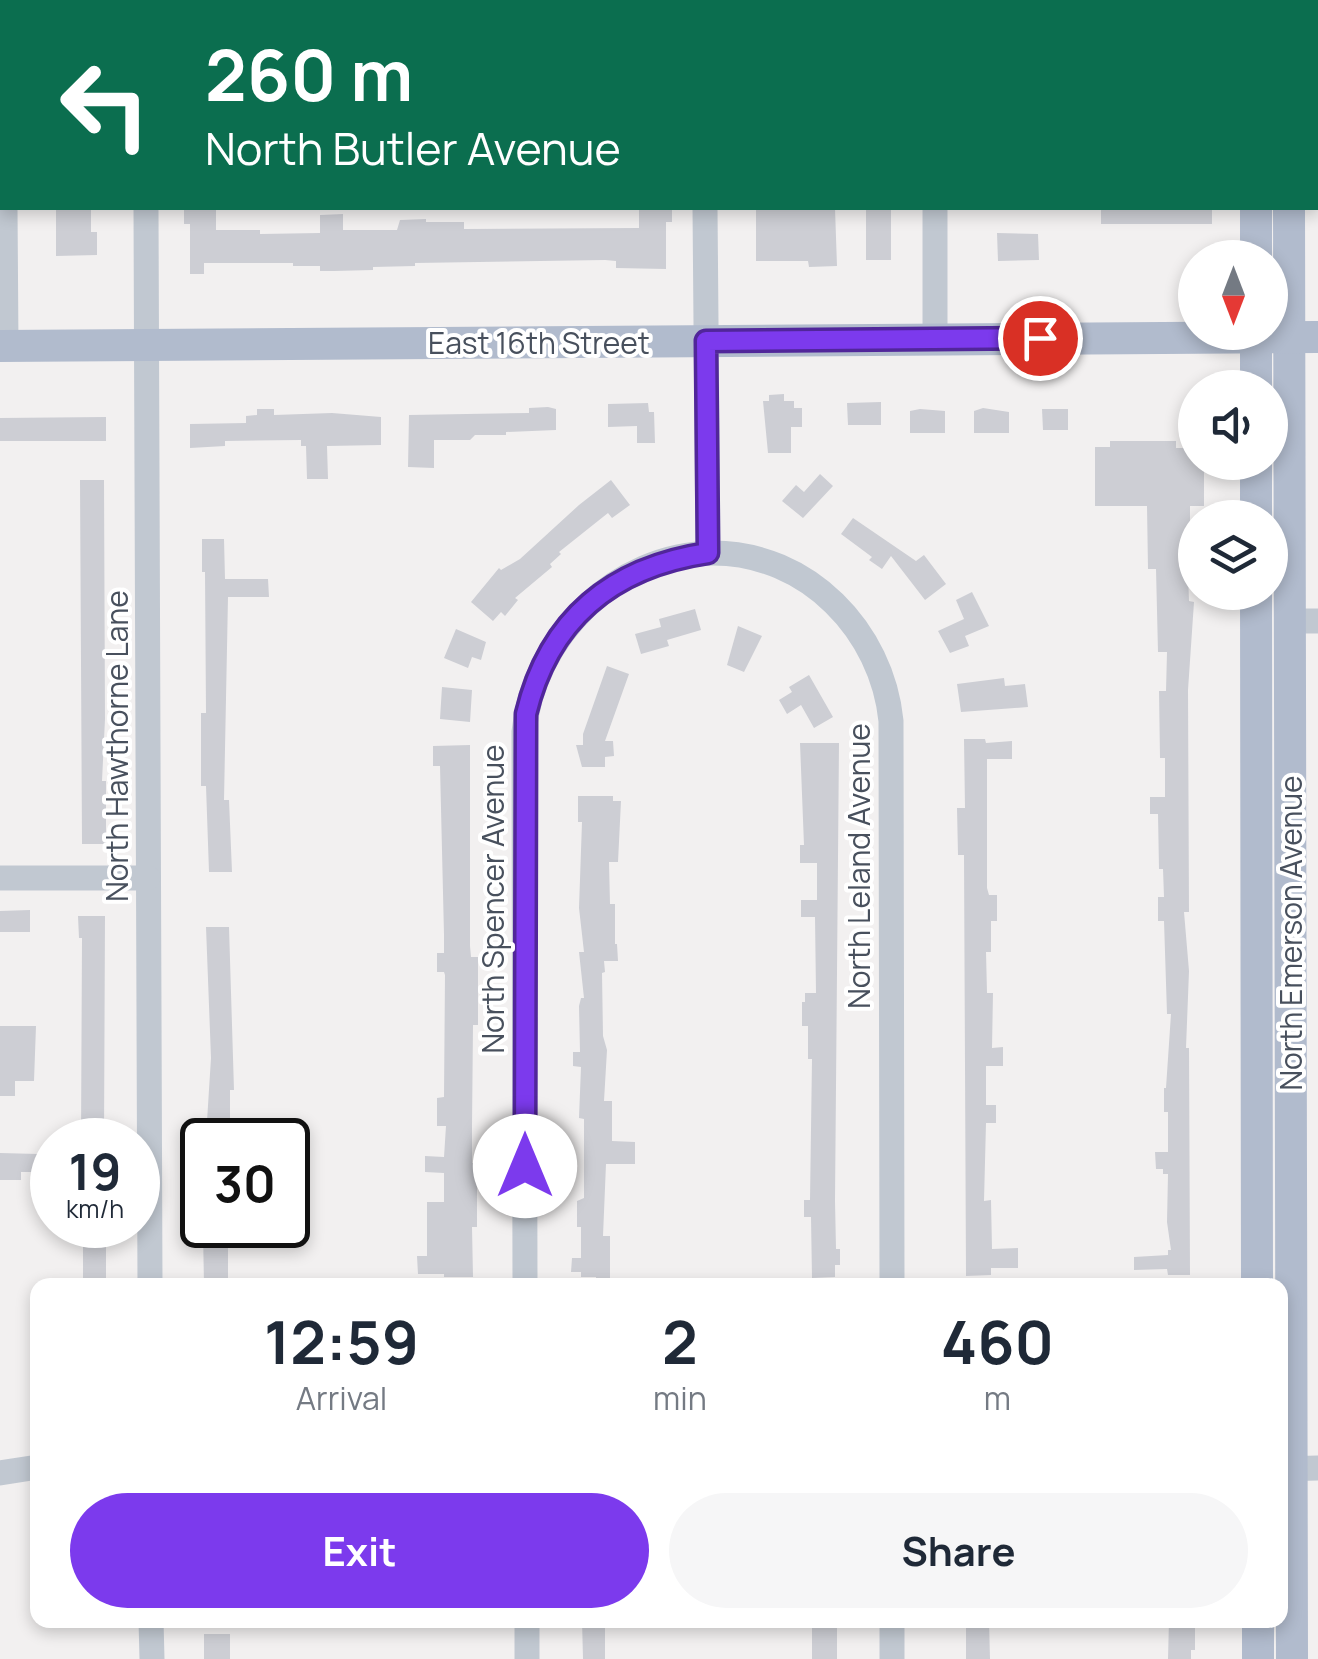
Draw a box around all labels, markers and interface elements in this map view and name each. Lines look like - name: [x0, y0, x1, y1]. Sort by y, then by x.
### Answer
- text: 260 m: [205, 26, 413, 122]
- icon: left: [40, 40, 170, 170]
- text: North Butler Avenue: [205, 117, 621, 179]
- north arrow: [1178, 240, 1288, 350]
- map controls: [1178, 240, 1288, 610]
- pin: [998, 296, 1083, 381]
- icon: arrive: [1013, 311, 1068, 366]
- street label: East 16th Street: [428, 322, 650, 363]
- button: sound: [1178, 370, 1288, 480]
- button: layers: [1178, 500, 1288, 610]
- street label: North Hawthorne Lane: [96, 590, 137, 902]
- street label: North Leland Avenue: [838, 723, 879, 1009]
- street label: North Spencer Avenue: [472, 744, 513, 1054]
- street label: North Emerson Avenue: [1270, 775, 1311, 1091]
- position arrow: [473, 1114, 577, 1218]
- speed limit sign: 30: [180, 1118, 310, 1248]
- text: 19: [69, 1137, 121, 1205]
- text: km/h: [66, 1191, 124, 1226]
- text: 12:59: [264, 1300, 419, 1382]
- text: 2: [662, 1300, 698, 1382]
- text: 460: [941, 1300, 1054, 1382]
- text: Arrival: [296, 1376, 387, 1420]
- text: min: [653, 1376, 707, 1420]
- text: m: [984, 1376, 1011, 1420]
- button: Exit: [70, 1493, 649, 1608]
- button: Share: [669, 1493, 1248, 1608]

